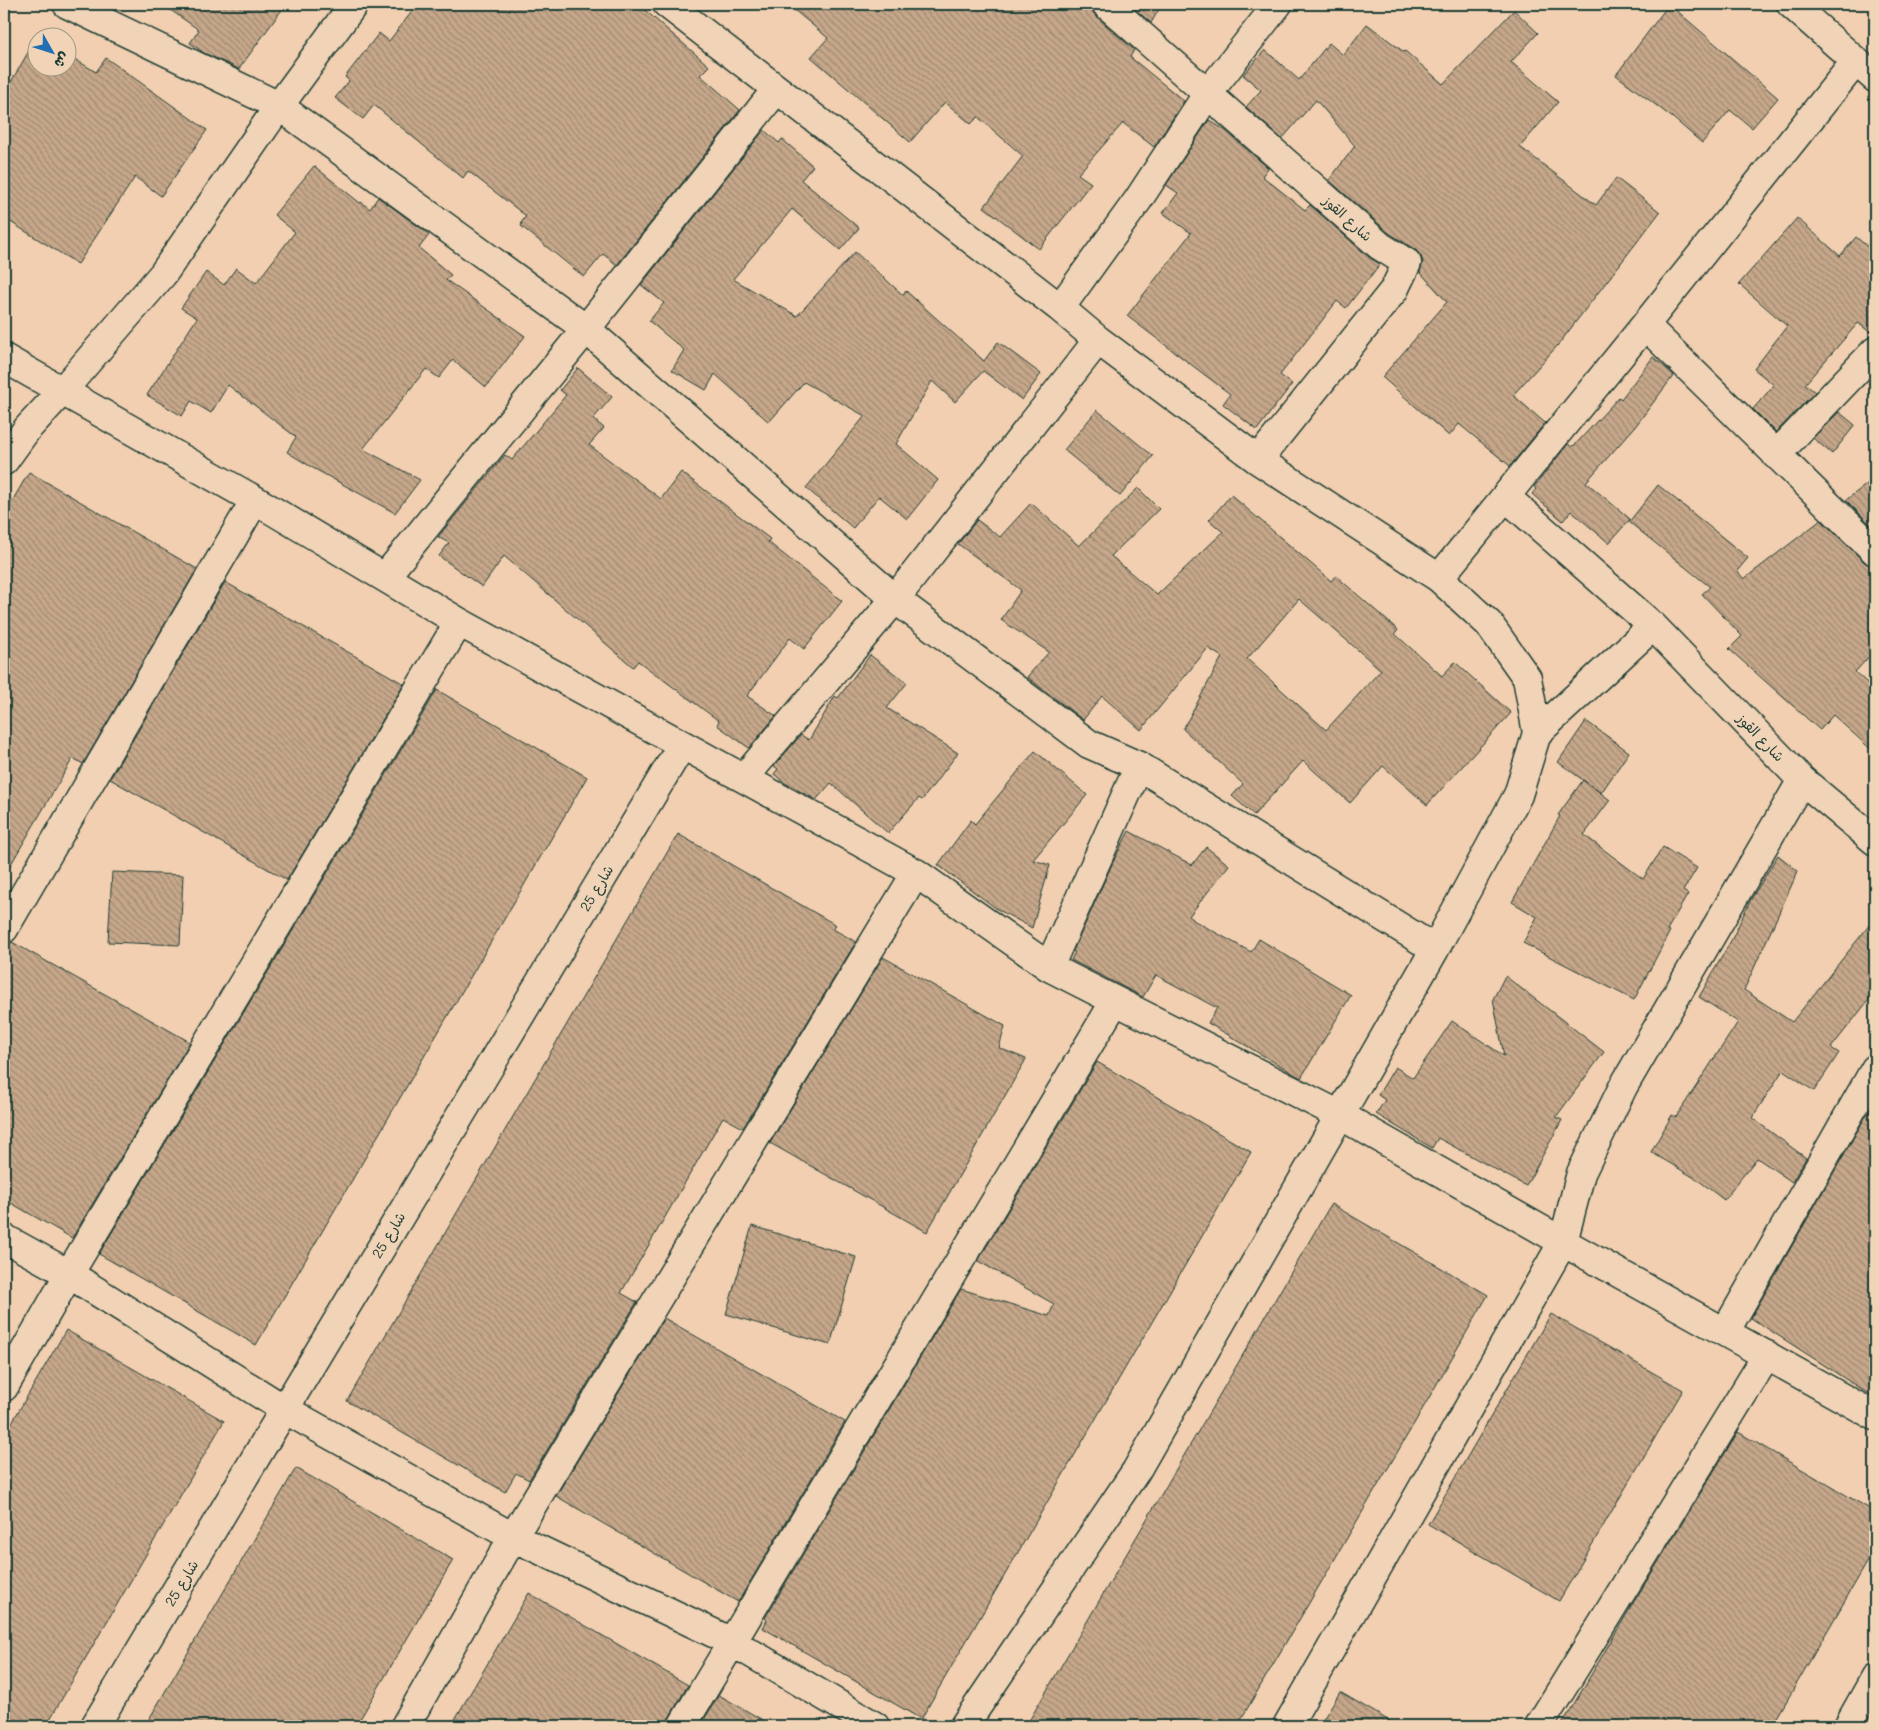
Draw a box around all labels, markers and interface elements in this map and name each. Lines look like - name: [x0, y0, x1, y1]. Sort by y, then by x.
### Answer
- north arrow: [28, 28, 78, 78]
- text: ش: [50, 49, 75, 72]
- street label: شارع القوز: [1318, 190, 1377, 246]
- street label: شارع القوز: [1732, 708, 1789, 766]
- street label: شارع 25: [575, 861, 618, 915]
- street label: شارع 25: [367, 1208, 410, 1262]
- street label: شارع 25: [160, 1556, 203, 1610]

